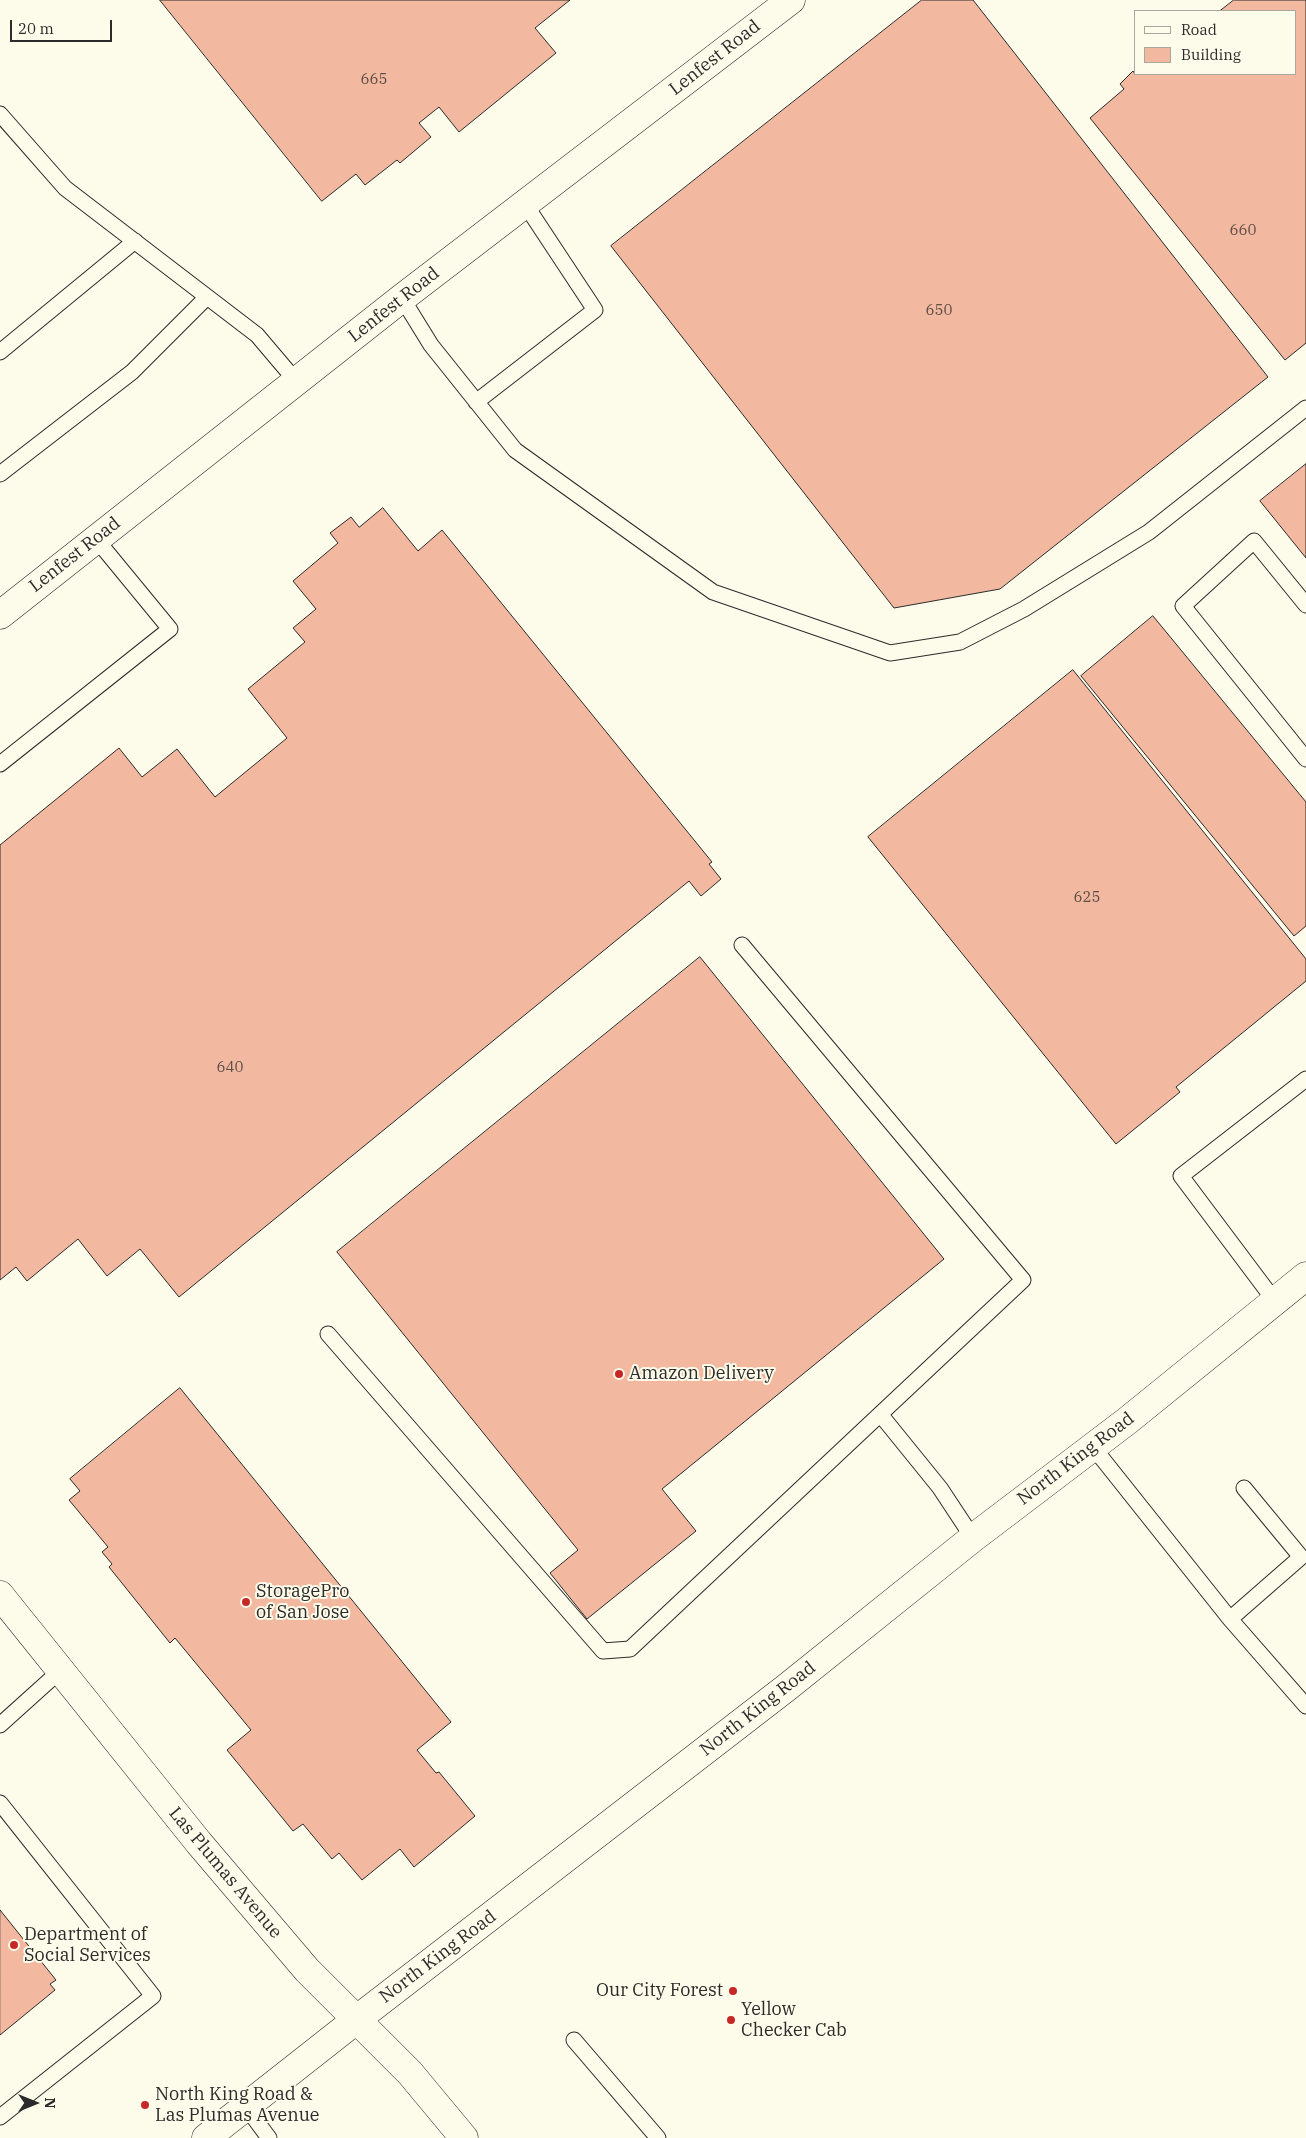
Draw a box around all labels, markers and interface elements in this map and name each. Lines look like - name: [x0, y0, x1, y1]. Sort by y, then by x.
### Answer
- scale bar: [12, 10, 115, 42]
- legend: [1134, 10, 1296, 75]
- street label: Lenfest Road: [665, 16, 765, 100]
- text: 20 m: [18, 19, 54, 38]
- text: Road: [1181, 20, 1217, 39]
- text: Building: [1181, 45, 1241, 64]
- house number: 665: [361, 71, 387, 89]
- house number: 660: [1230, 222, 1256, 240]
- street label: Lenfest Road: [344, 263, 444, 347]
- house number: 650: [926, 302, 952, 320]
- street label: Lenfest Road: [25, 513, 125, 597]
- house number: 625: [1074, 889, 1100, 907]
- house number: 640: [217, 1059, 243, 1077]
- place label: Amazon Delivery: [629, 1363, 774, 1385]
- marker: Amazon Delivery: [613, 1368, 625, 1380]
- street label: North King Road: [1013, 1408, 1139, 1510]
- place label: StoragePro of San Jose: [256, 1581, 349, 1624]
- marker: StoragePro of San Jose: [240, 1596, 252, 1608]
- street label: North King Road: [696, 1657, 820, 1761]
- street label: Las Plumas Avenue: [164, 1803, 286, 1943]
- street label: North King Road: [375, 1906, 501, 2008]
- place label: Department of Social Services: [24, 1924, 151, 1966]
- marker: Department of Social Services: [8, 1939, 20, 1951]
- place label: Our City Forest: [596, 1980, 723, 2002]
- marker: Our City Forest: [727, 1985, 739, 1997]
- place label: Yellow Checker Cab: [741, 1999, 847, 2042]
- marker: Yellow Checker Cab: [725, 2014, 737, 2026]
- north arrow: [10, 2078, 60, 2128]
- place label: North King Road & Las Plumas Avenue: [155, 2084, 319, 2126]
- text: N: [41, 2097, 59, 2109]
- marker: North King Road & Las Plumas Avenue: [139, 2099, 151, 2111]

